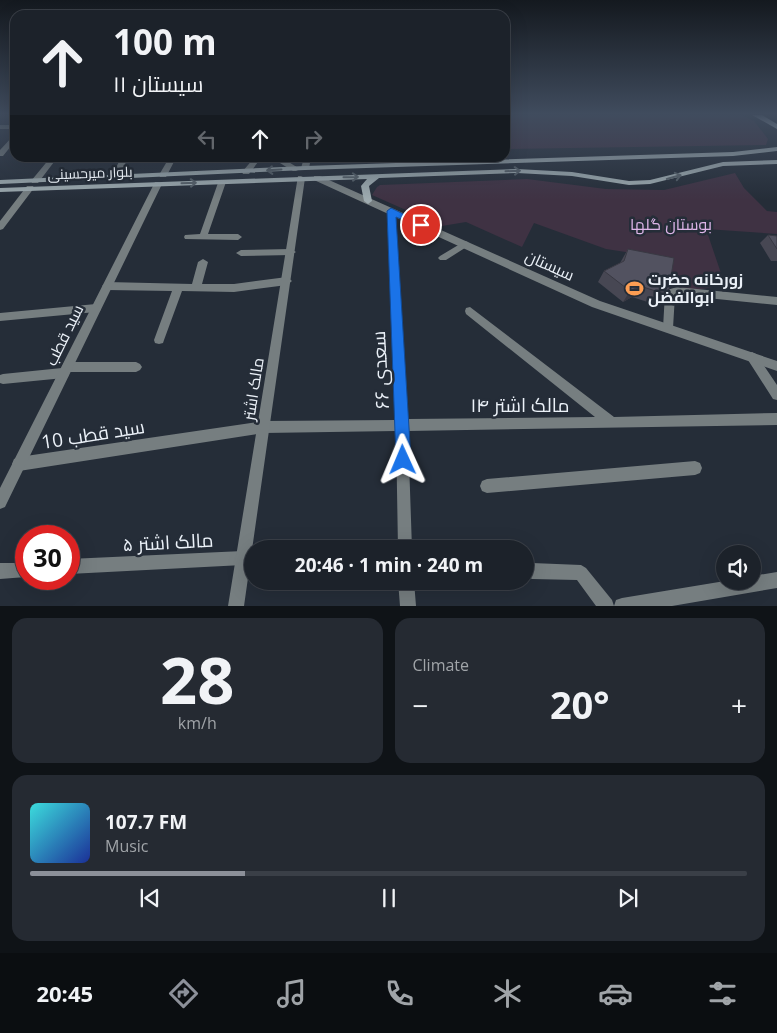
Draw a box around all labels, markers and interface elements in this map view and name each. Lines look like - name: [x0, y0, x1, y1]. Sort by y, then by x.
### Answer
- text: 100 m: [113, 18, 217, 65]
- icon: ahead: [30, 30, 95, 95]
- text: سیستان ۱۱: [113, 68, 204, 98]
- icon: left: [193, 125, 221, 153]
- icon: ahead: [246, 125, 274, 153]
- icon: right: [299, 125, 327, 153]
- street label: بلوار میرحسینی: [47, 162, 133, 183]
- one-way arrow: [266, 165, 282, 174]
- one-way arrow: [505, 166, 521, 176]
- one-way arrow: [342, 172, 359, 182]
- one-way arrow: [666, 172, 682, 181]
- one-way arrow: [180, 178, 196, 187]
- pin: [400, 204, 442, 246]
- icon: arrive: [407, 211, 435, 239]
- park label: بوستان گلها: [630, 213, 712, 235]
- street label: سیستان: [522, 244, 578, 286]
- place label: زورخانه حضرت ابوالفضل: [648, 268, 743, 308]
- sports icon: زورخانه حضرت ابوالفضل: [624, 278, 644, 298]
- street label: سید قطب: [40, 301, 88, 369]
- street label: سعدی ۶۶: [365, 330, 395, 410]
- street label: مالک اشتر: [237, 356, 269, 423]
- street label: مالک اشتر ۱۴: [470, 392, 570, 418]
- street label: سید قطب 10: [39, 413, 147, 455]
- position arrow: [376, 433, 428, 485]
- speed limit sign: 30: [15, 525, 80, 590]
- street label: مالک اشتر ۵: [122, 527, 214, 557]
- map controls: [716, 545, 761, 590]
- button: sound: [716, 545, 761, 590]
- text: 20:46 · 1 min · 240 m: [295, 552, 483, 578]
- text: 28: [160, 635, 234, 723]
- text: Climate: [413, 654, 469, 676]
- text: 20°: [550, 678, 610, 730]
- text: −: [413, 686, 429, 724]
- text: +: [731, 686, 747, 724]
- text: km/h: [178, 712, 217, 734]
- text: 107.7 FM: [105, 809, 187, 835]
- text: Music: [105, 835, 149, 857]
- icon: previous: [136, 884, 164, 912]
- icon: pause: [375, 884, 403, 912]
- icon: next: [614, 884, 642, 912]
- icon: directions: [166, 976, 201, 1011]
- icon: music: [274, 976, 309, 1011]
- icon: phone: [382, 976, 417, 1011]
- icon: climate: [490, 976, 525, 1011]
- icon: car: [598, 976, 633, 1011]
- icon: filters: [705, 976, 740, 1011]
- text: 20:45: [36, 978, 93, 1008]

